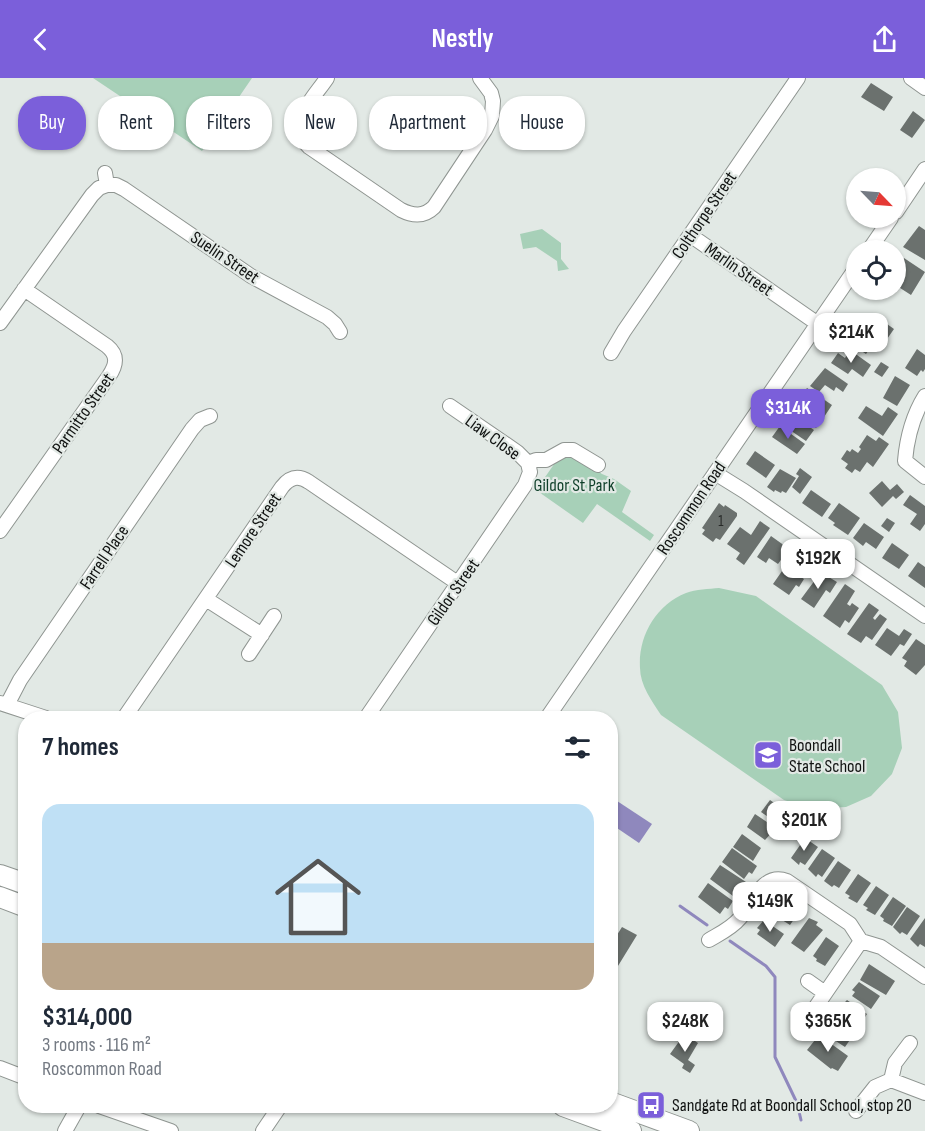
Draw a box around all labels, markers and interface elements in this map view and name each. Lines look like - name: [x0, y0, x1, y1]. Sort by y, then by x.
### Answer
- icon: back: [24, 23, 57, 56]
- text: Nestly: [432, 23, 493, 55]
- icon: share: [868, 23, 901, 56]
- chip: Buy: [18, 96, 86, 150]
- chip: Rent: [98, 96, 174, 150]
- chip: Filters: [186, 96, 272, 150]
- chip: New: [284, 96, 357, 150]
- chip: Apartment: [369, 96, 487, 150]
- chip: House: [499, 96, 585, 150]
- street label: Colthorpe Street: [668, 167, 742, 263]
- north arrow: [846, 168, 906, 228]
- map controls: [846, 168, 906, 300]
- street label: Suelin Street: [186, 227, 263, 288]
- street label: Marlin Street: [701, 238, 777, 301]
- button: locate: [846, 240, 906, 300]
- pin: $214K: [809, 313, 893, 364]
- text: $214K: [828, 320, 874, 344]
- street label: Parmitto Street: [48, 369, 119, 458]
- pin: $314K: [746, 389, 830, 440]
- text: $314K: [765, 396, 811, 420]
- street label: Liaw Close: [461, 410, 524, 464]
- street label: Roscommon Road: [653, 458, 730, 559]
- park label: Gildor St Park: [533, 475, 615, 496]
- street label: Lemore Street: [221, 488, 286, 572]
- house number: 1: [718, 512, 724, 531]
- street label: Farrell Place: [75, 521, 133, 593]
- pin: $192K: [776, 539, 860, 590]
- text: $192K: [795, 546, 841, 570]
- street label: Gildor Street: [423, 554, 484, 630]
- icon: filters: [561, 731, 594, 764]
- text: 7 homes: [42, 732, 119, 763]
- place label: Boondall State School: [789, 735, 865, 777]
- school or university icon: Boondall State School: [752, 739, 784, 771]
- pin: $201K: [762, 801, 846, 852]
- text: $201K: [781, 808, 827, 832]
- icon: home: [264, 843, 372, 951]
- pin: $149K: [728, 882, 812, 933]
- text: $149K: [747, 889, 793, 913]
- text: $314,000: [42, 1002, 132, 1033]
- pin: $248K: [643, 1002, 727, 1053]
- pin: $365K: [786, 1002, 870, 1053]
- text: $248K: [661, 1009, 709, 1033]
- text: $365K: [804, 1009, 852, 1033]
- text: 3 rooms · 116 m²: [42, 1033, 151, 1057]
- text: Roscommon Road: [42, 1057, 162, 1081]
- bus stop icon: Sandgate Rd at Boondall School, stop 20: [635, 1089, 667, 1121]
- place label: Sandgate Rd at Boondall School, stop 20: [672, 1095, 912, 1116]

